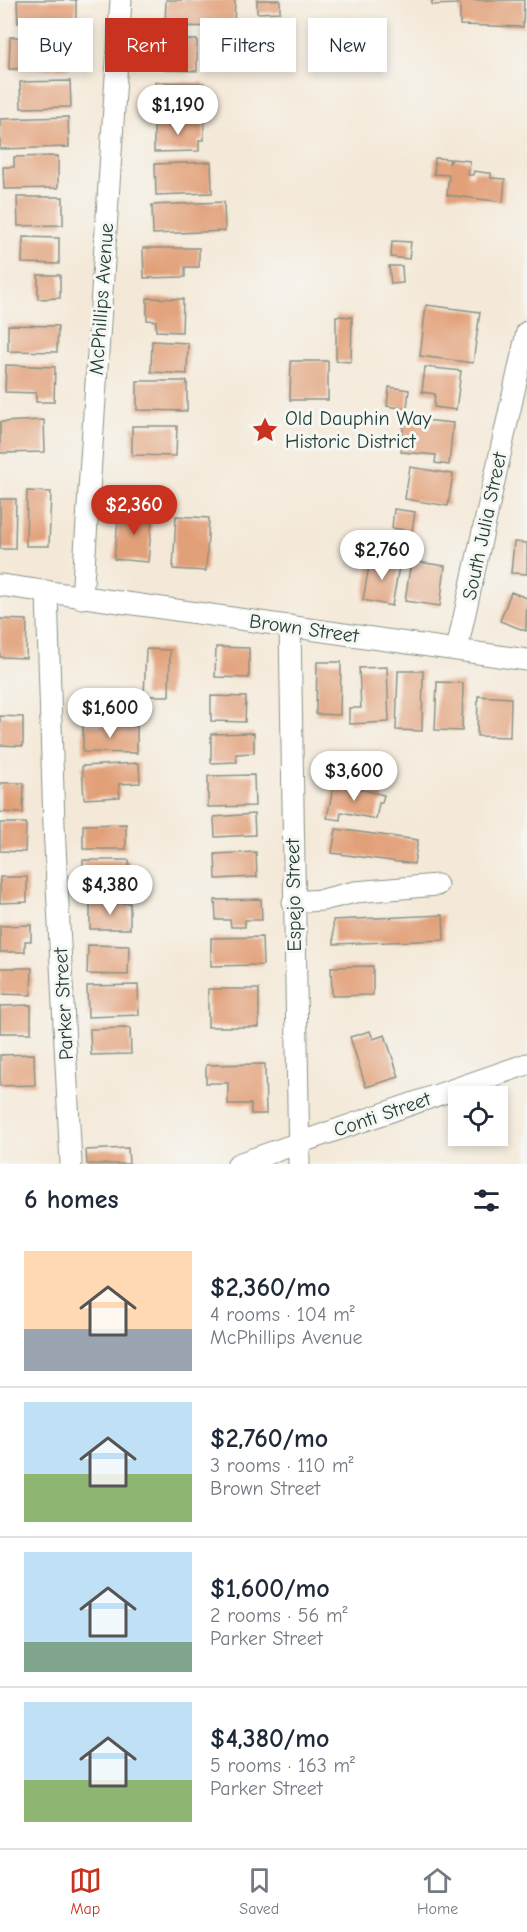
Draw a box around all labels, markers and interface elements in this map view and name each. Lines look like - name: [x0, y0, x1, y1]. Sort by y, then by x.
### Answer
- chip: Buy: [18, 18, 93, 72]
- chip: Rent: [105, 18, 188, 72]
- chip: Filters: [200, 18, 296, 72]
- chip: New: [308, 18, 387, 72]
- pin: $1,190: [129, 85, 227, 136]
- text: $1,190: [151, 93, 205, 116]
- street label: McPhillips Avenue: [85, 222, 118, 376]
- place label: Old Dauphin Way Historic District: [285, 407, 432, 453]
- place icon: Old Dauphin Way Historic District: [250, 415, 280, 445]
- street label: South Julia Street: [458, 449, 512, 602]
- pin: $2,360: [85, 485, 183, 536]
- text: $2,360: [105, 493, 163, 516]
- pin: $2,760: [333, 530, 431, 581]
- text: $2,760: [354, 538, 410, 561]
- street label: Brown Street: [248, 609, 361, 648]
- pin: $1,600: [61, 688, 159, 739]
- text: $1,600: [81, 696, 139, 719]
- pin: $3,600: [305, 751, 403, 802]
- text: $3,600: [324, 759, 384, 782]
- street label: Espejo Street: [281, 837, 306, 952]
- pin: $4,380: [61, 865, 159, 916]
- text: $4,380: [82, 873, 138, 896]
- street label: Parker Street: [49, 946, 78, 1061]
- map controls: [448, 1086, 508, 1146]
- button: locate: [448, 1086, 508, 1146]
- street label: Conti Street: [331, 1087, 435, 1142]
- icon: filters: [470, 1184, 503, 1217]
- text: 6 homes: [24, 1185, 119, 1215]
- text: $2,360/mo: [210, 1273, 330, 1303]
- icon: home: [72, 1275, 144, 1347]
- text: 4 rooms · 104 m²: [210, 1303, 355, 1326]
- text: McPhillips Avenue: [210, 1326, 363, 1349]
- text: $2,760/mo: [210, 1424, 328, 1454]
- icon: home: [72, 1426, 144, 1498]
- text: 3 rooms · 110 m²: [210, 1454, 354, 1477]
- text: Brown Street: [210, 1477, 320, 1500]
- text: $1,600/mo: [210, 1574, 330, 1604]
- icon: home: [72, 1576, 144, 1648]
- text: 2 rooms · 56 m²: [210, 1604, 348, 1627]
- text: Parker Street: [210, 1627, 323, 1650]
- text: $4,380/mo: [210, 1724, 329, 1754]
- icon: home: [72, 1726, 144, 1798]
- text: 5 rooms · 163 m²: [210, 1754, 355, 1777]
- text: Parker Street: [210, 1777, 323, 1800]
- tab: Map: [69, 1864, 102, 1918]
- tab: Saved: [239, 1864, 279, 1918]
- tab: Home: [417, 1864, 458, 1918]

